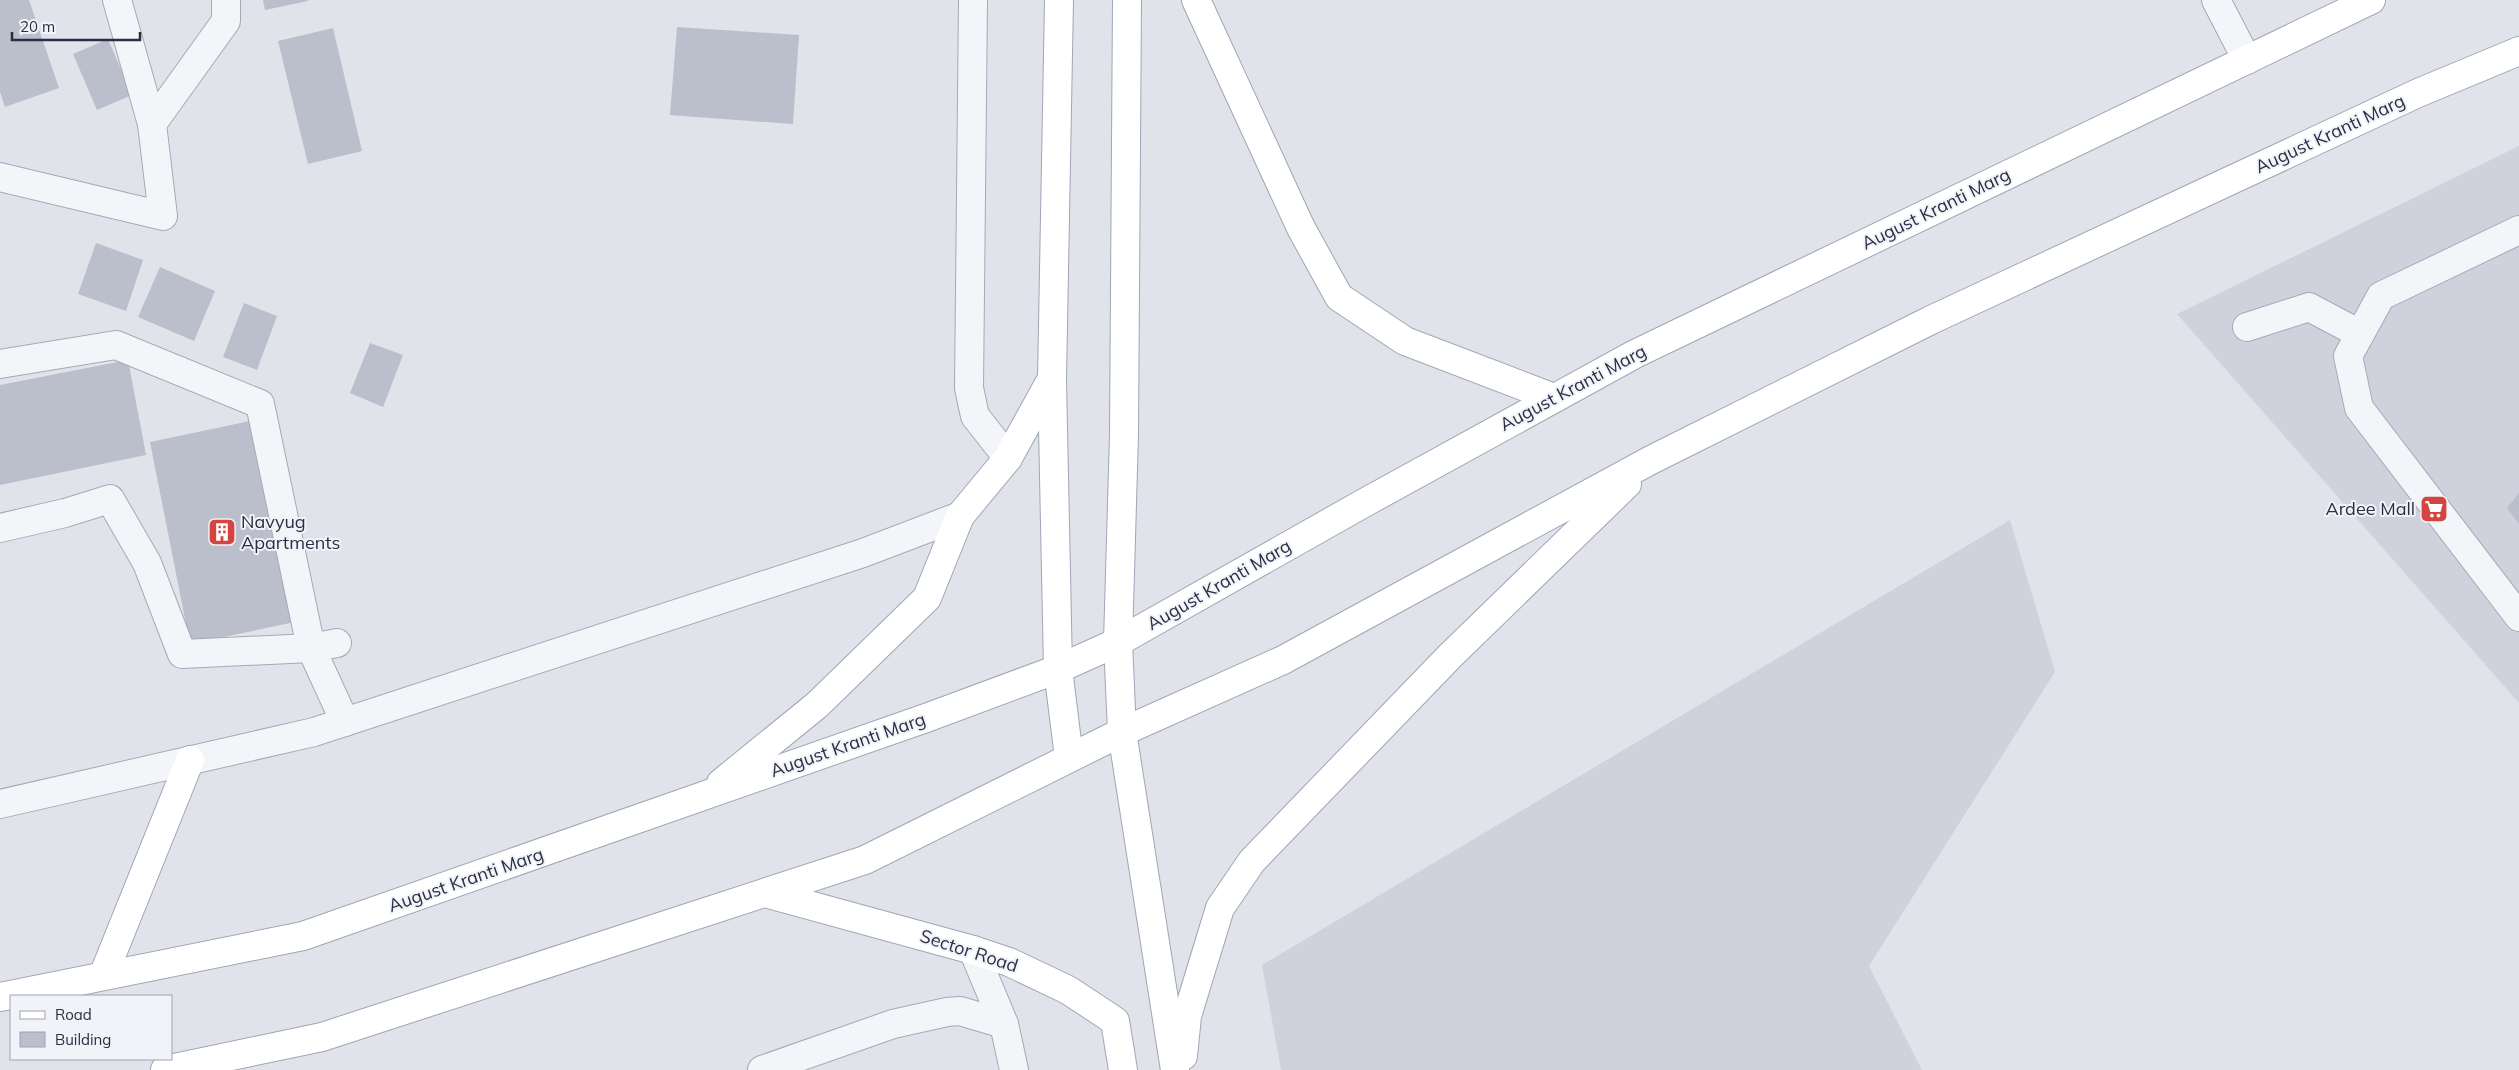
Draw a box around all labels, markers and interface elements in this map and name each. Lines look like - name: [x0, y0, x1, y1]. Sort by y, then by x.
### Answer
- scale bar: [12, 10, 140, 42]
- text: 20 m: [20, 17, 55, 36]
- street label: August Kranti Marg: [2251, 89, 2408, 178]
- street label: August Kranti Marg: [1858, 163, 2014, 255]
- street label: August Kranti Marg: [1496, 339, 1650, 436]
- supermarket icon: Ardee Mall: [2419, 494, 2449, 524]
- place label: Ardee Mall: [2325, 497, 2415, 520]
- place label: Navyug Apartments: [241, 510, 341, 554]
- building icon: Navyug Apartments: [207, 517, 237, 547]
- street label: August Kranti Marg: [1143, 534, 1295, 635]
- street label: August Kranti Marg: [767, 707, 929, 782]
- street label: August Kranti Marg: [385, 842, 547, 917]
- street label: Sector Road: [917, 924, 1021, 977]
- legend: [10, 995, 172, 1060]
- text: Road: [55, 1005, 92, 1024]
- text: Building: [55, 1030, 111, 1049]

